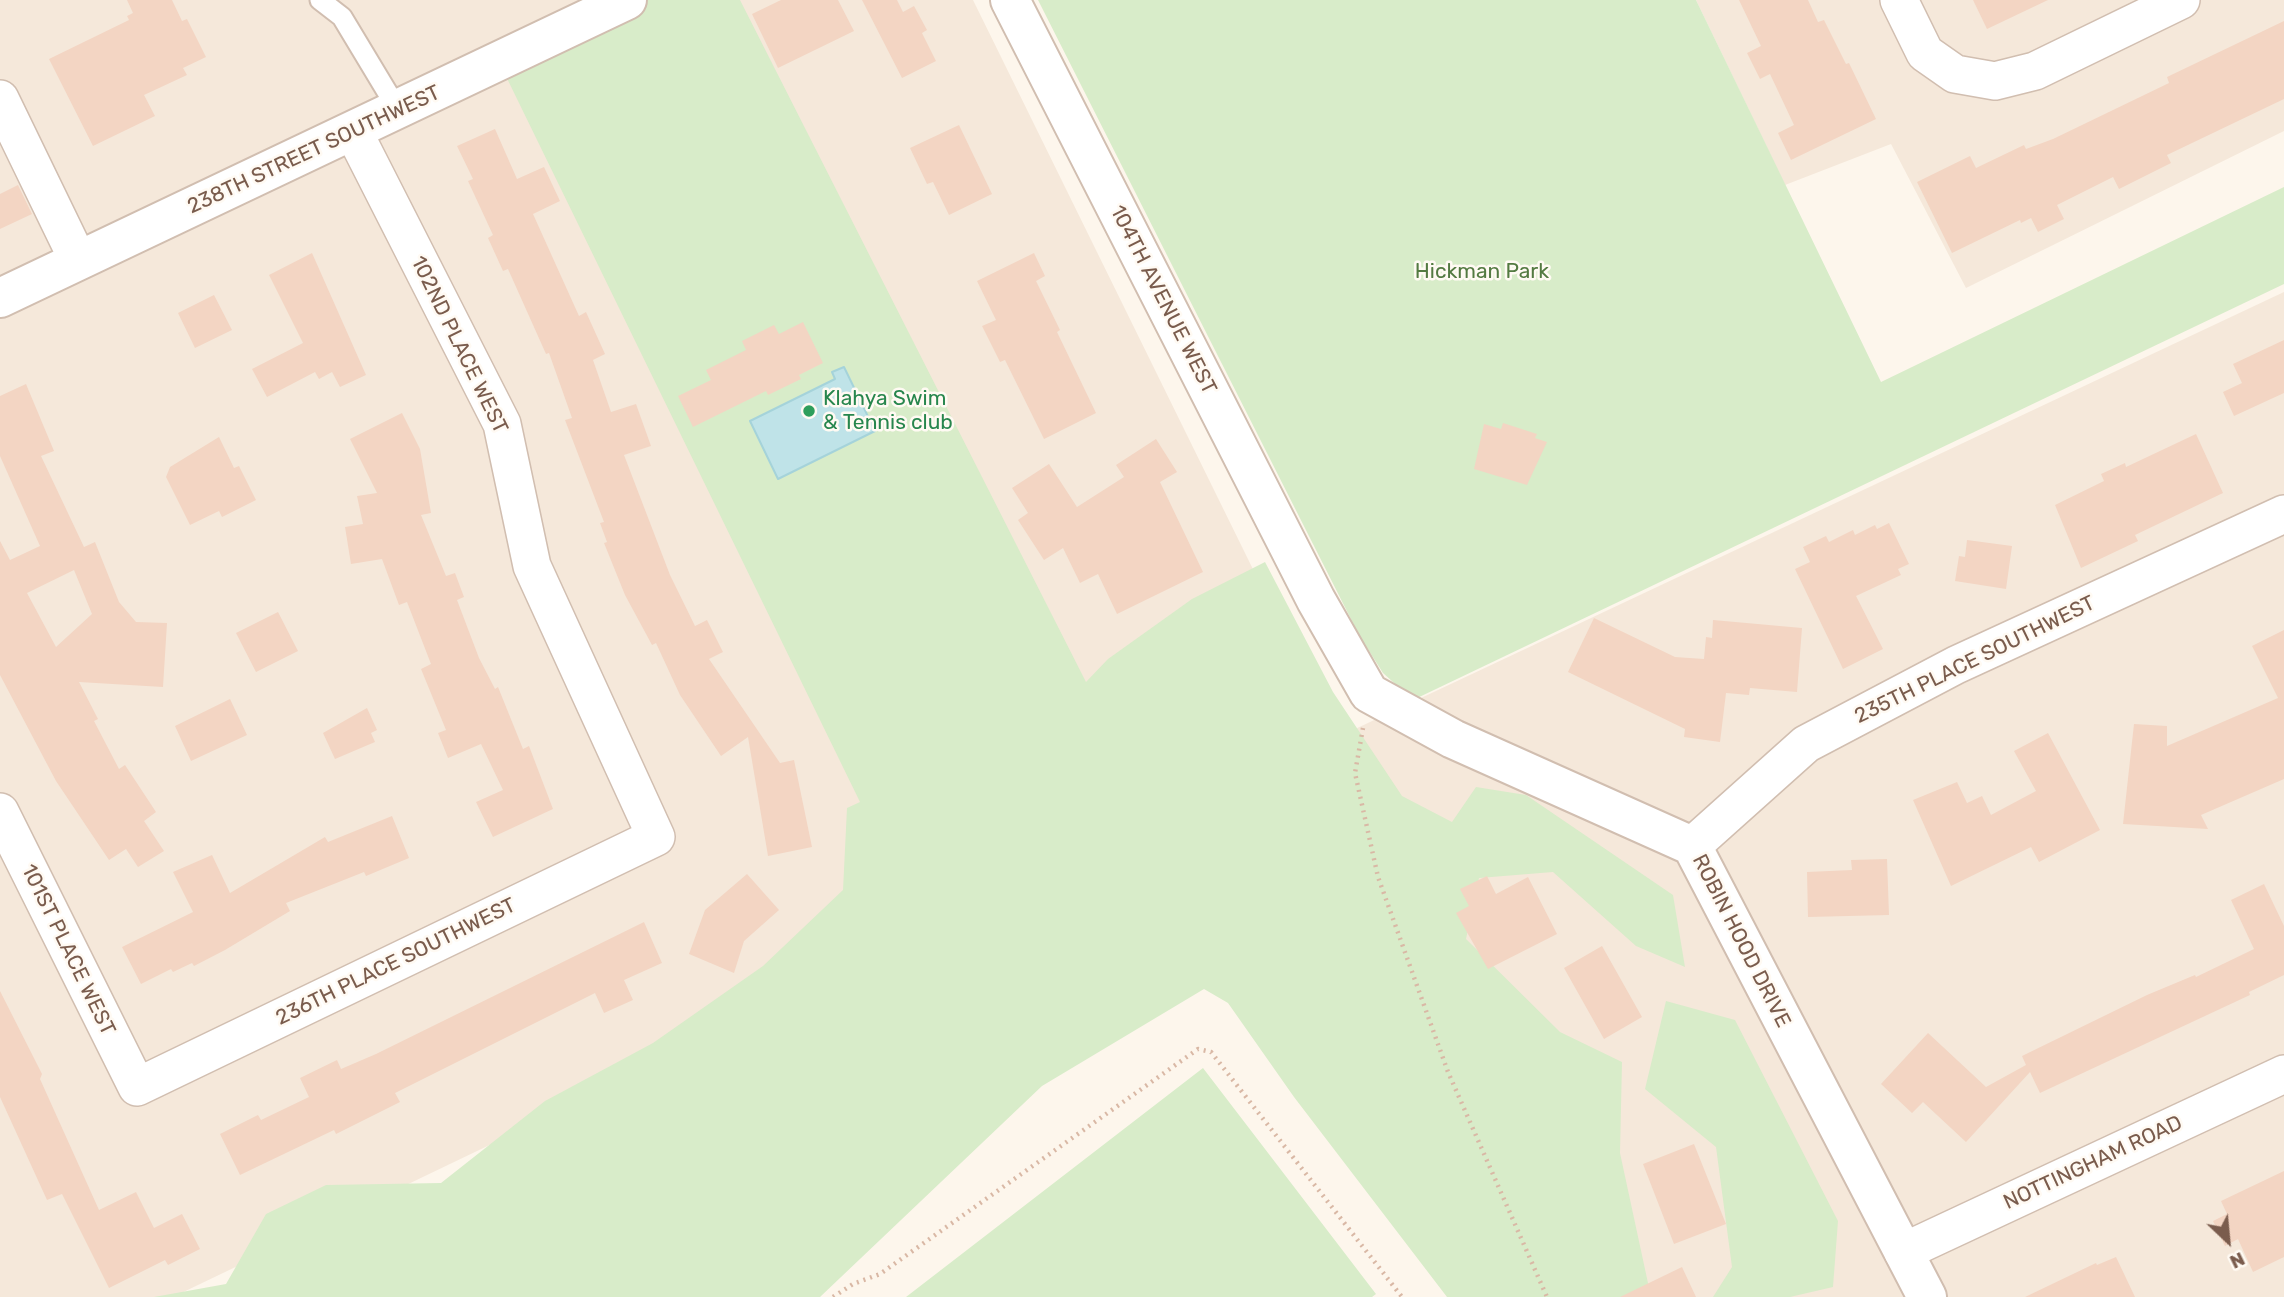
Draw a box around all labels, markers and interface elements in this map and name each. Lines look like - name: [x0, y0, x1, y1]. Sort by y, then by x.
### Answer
- street label: 238TH STREET SOUTHWEST: [184, 80, 444, 220]
- street label: 104TH AVENUE WEST: [1104, 201, 1222, 399]
- street label: 102ND PLACE WEST: [405, 252, 513, 438]
- park label: Hickman Park: [1415, 259, 1549, 285]
- place label: Klahya Swim & Tennis club: [823, 386, 953, 436]
- marker: Klahya Swim & Tennis club: [801, 403, 817, 419]
- street label: 235TH PLACE SOUTHWEST: [1851, 591, 2099, 729]
- street label: ROBIN HOOD DRIVE: [1686, 850, 1796, 1032]
- street label: 101ST PLACE WEST: [16, 860, 120, 1040]
- street label: 236TH PLACE SOUTHWEST: [272, 893, 520, 1031]
- street label: NOTTINGHAM ROAD: [2000, 1110, 2186, 1216]
- north arrow: [2193, 1206, 2263, 1276]
- text: N: [2226, 1247, 2249, 1274]

